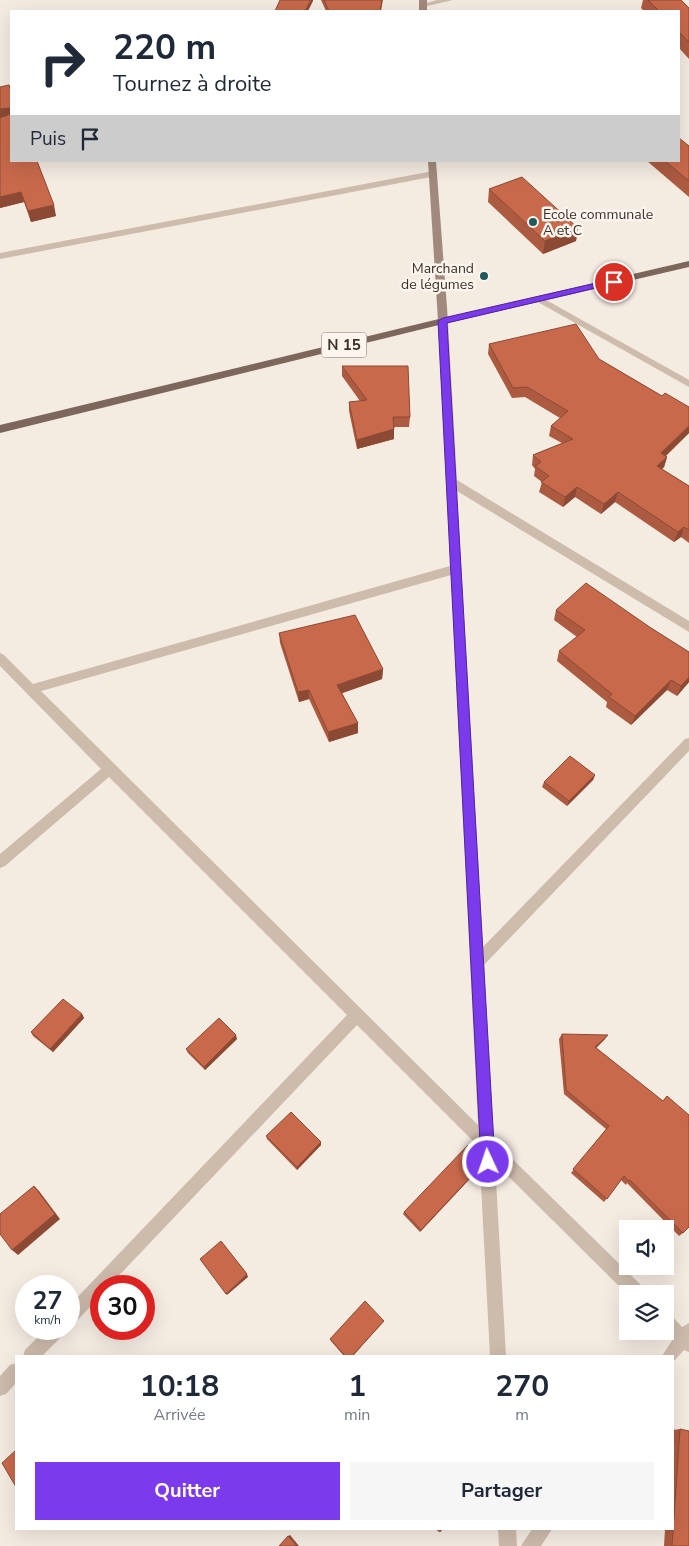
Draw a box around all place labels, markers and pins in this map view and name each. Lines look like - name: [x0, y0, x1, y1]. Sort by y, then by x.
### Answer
- place label: Ecole communale A et C: [543, 205, 653, 240]
- marker: Ecole communale A et C: [527, 216, 539, 228]
- place label: Marchand de légumes: [401, 259, 474, 294]
- pin: [593, 261, 635, 303]
- marker: Marchand de légumes: [478, 270, 490, 282]

